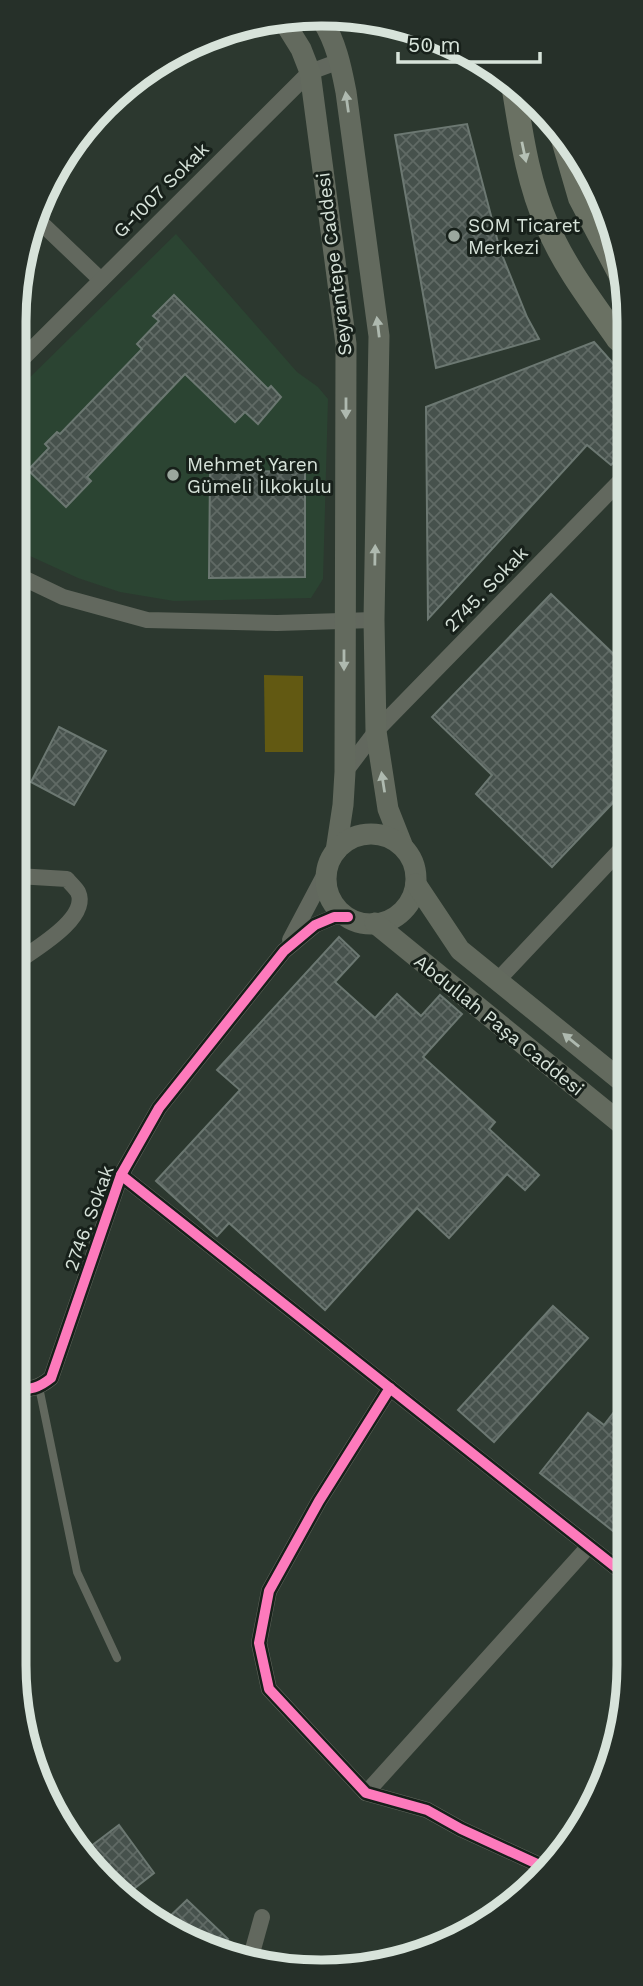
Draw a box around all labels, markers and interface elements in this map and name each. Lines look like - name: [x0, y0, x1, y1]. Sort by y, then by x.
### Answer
- scale bar: [398, 21, 540, 65]
- text: 50 m: [408, 32, 460, 57]
- one-way arrow: [341, 91, 352, 113]
- street label: G-1007 Sokak: [108, 137, 214, 243]
- one-way arrow: [519, 141, 530, 163]
- street label: Seyrantepe Caddesi: [311, 171, 357, 357]
- place label: SOM Ticaret Merkezi: [468, 214, 580, 259]
- marker: SOM Ticaret Merkezi: [446, 228, 462, 244]
- one-way arrow: [372, 316, 383, 338]
- one-way arrow: [340, 397, 352, 419]
- place label: Mehmet Yaren Gümeli İlkokulu: [187, 453, 332, 498]
- marker: Mehmet Yaren Gümeli İlkokulu: [165, 467, 181, 483]
- street label: 2745. Sokak: [440, 541, 533, 637]
- one-way arrow: [369, 543, 381, 565]
- one-way arrow: [338, 649, 350, 671]
- one-way arrow: [377, 770, 388, 792]
- street label: Abdullah Paşa Caddesi: [410, 950, 588, 1100]
- one-way arrow: [563, 1033, 581, 1048]
- street label: 2746. Sokak: [59, 1162, 119, 1274]

